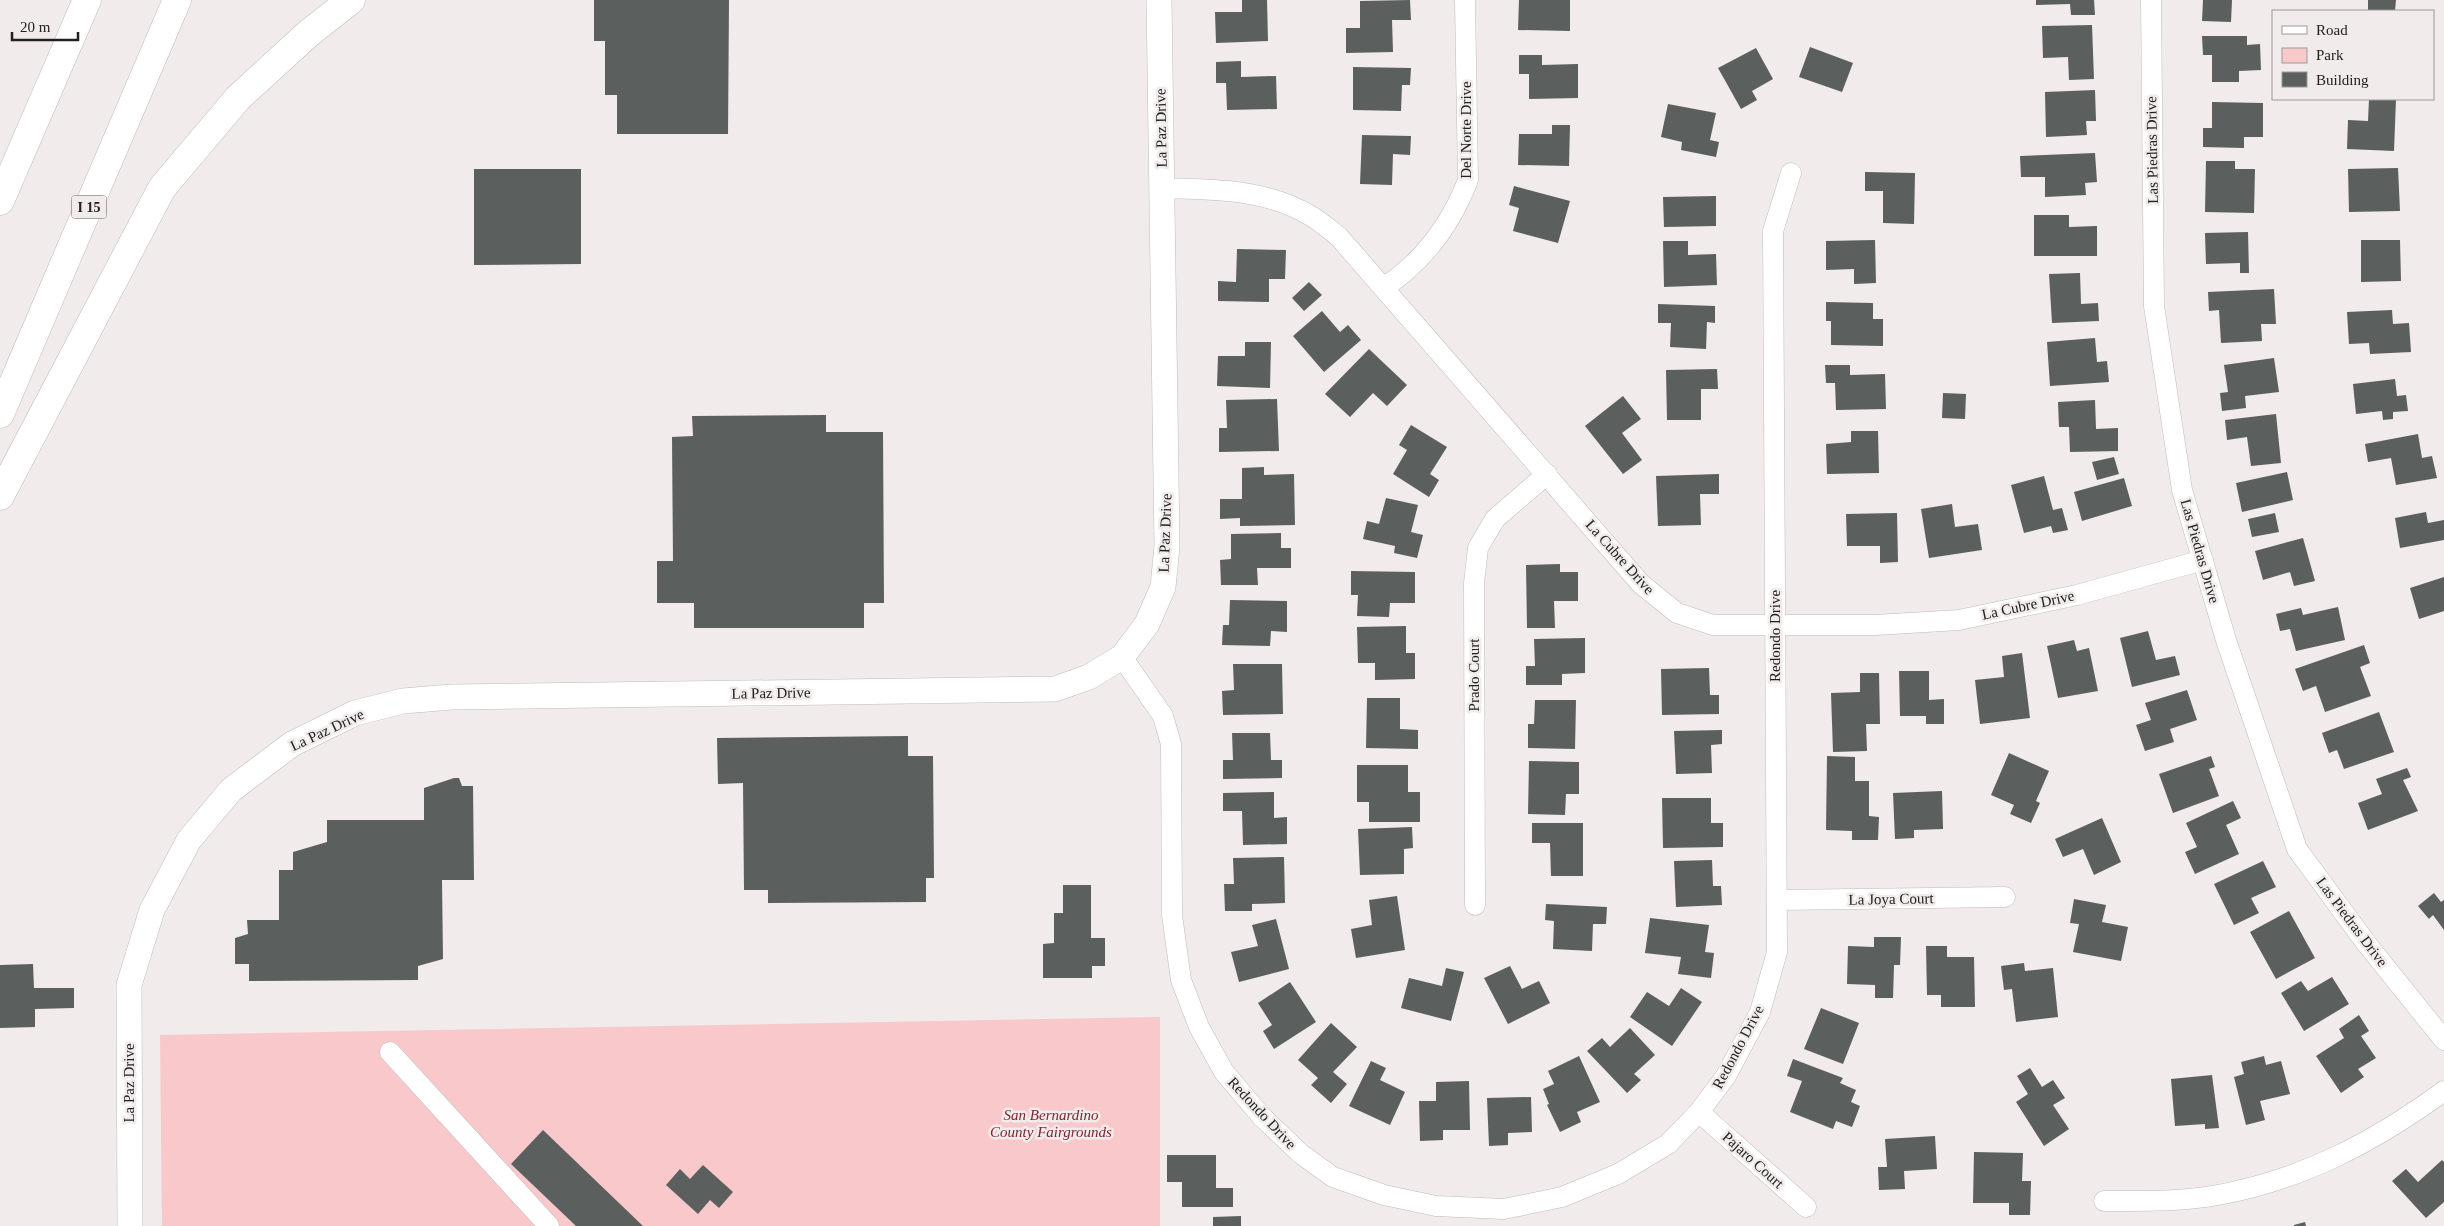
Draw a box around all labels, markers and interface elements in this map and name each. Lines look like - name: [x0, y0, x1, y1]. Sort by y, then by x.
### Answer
- scale bar: [12, 10, 79, 42]
- legend: [2272, 10, 2434, 100]
- text: 20 m: [20, 19, 51, 35]
- text: Road: [2316, 22, 2348, 38]
- text: Park: [2316, 47, 2344, 63]
- text: Building: [2316, 72, 2369, 88]
- street label: Del Norte Drive: [1458, 81, 1474, 179]
- street label: La Paz Drive: [1152, 88, 1170, 168]
- street label: Las Piedras Drive: [2143, 96, 2161, 204]
- road number: I 15: [72, 196, 106, 218]
- street label: La Paz Drive: [1156, 493, 1174, 573]
- street label: Las Piedras Drive: [2177, 497, 2223, 605]
- street label: La Cubre Drive: [1583, 517, 1658, 598]
- street label: La Cubre Drive: [1980, 587, 2076, 623]
- street label: Redondo Drive: [1767, 590, 1783, 682]
- street label: Prado Court: [1466, 638, 1482, 711]
- street label: La Paz Drive: [731, 684, 811, 702]
- street label: La Paz Drive: [288, 706, 367, 754]
- street label: Las Piedras Drive: [2313, 874, 2391, 970]
- street label: La Joya Court: [1848, 890, 1934, 908]
- street label: Redondo Drive: [1709, 1002, 1767, 1091]
- street label: La Paz Drive: [121, 1043, 137, 1123]
- street label: Redondo Drive: [1225, 1074, 1299, 1152]
- park label: San Bernardino County Fairgrounds: [990, 1107, 1112, 1140]
- street label: Pajaro Court: [1719, 1129, 1787, 1192]

